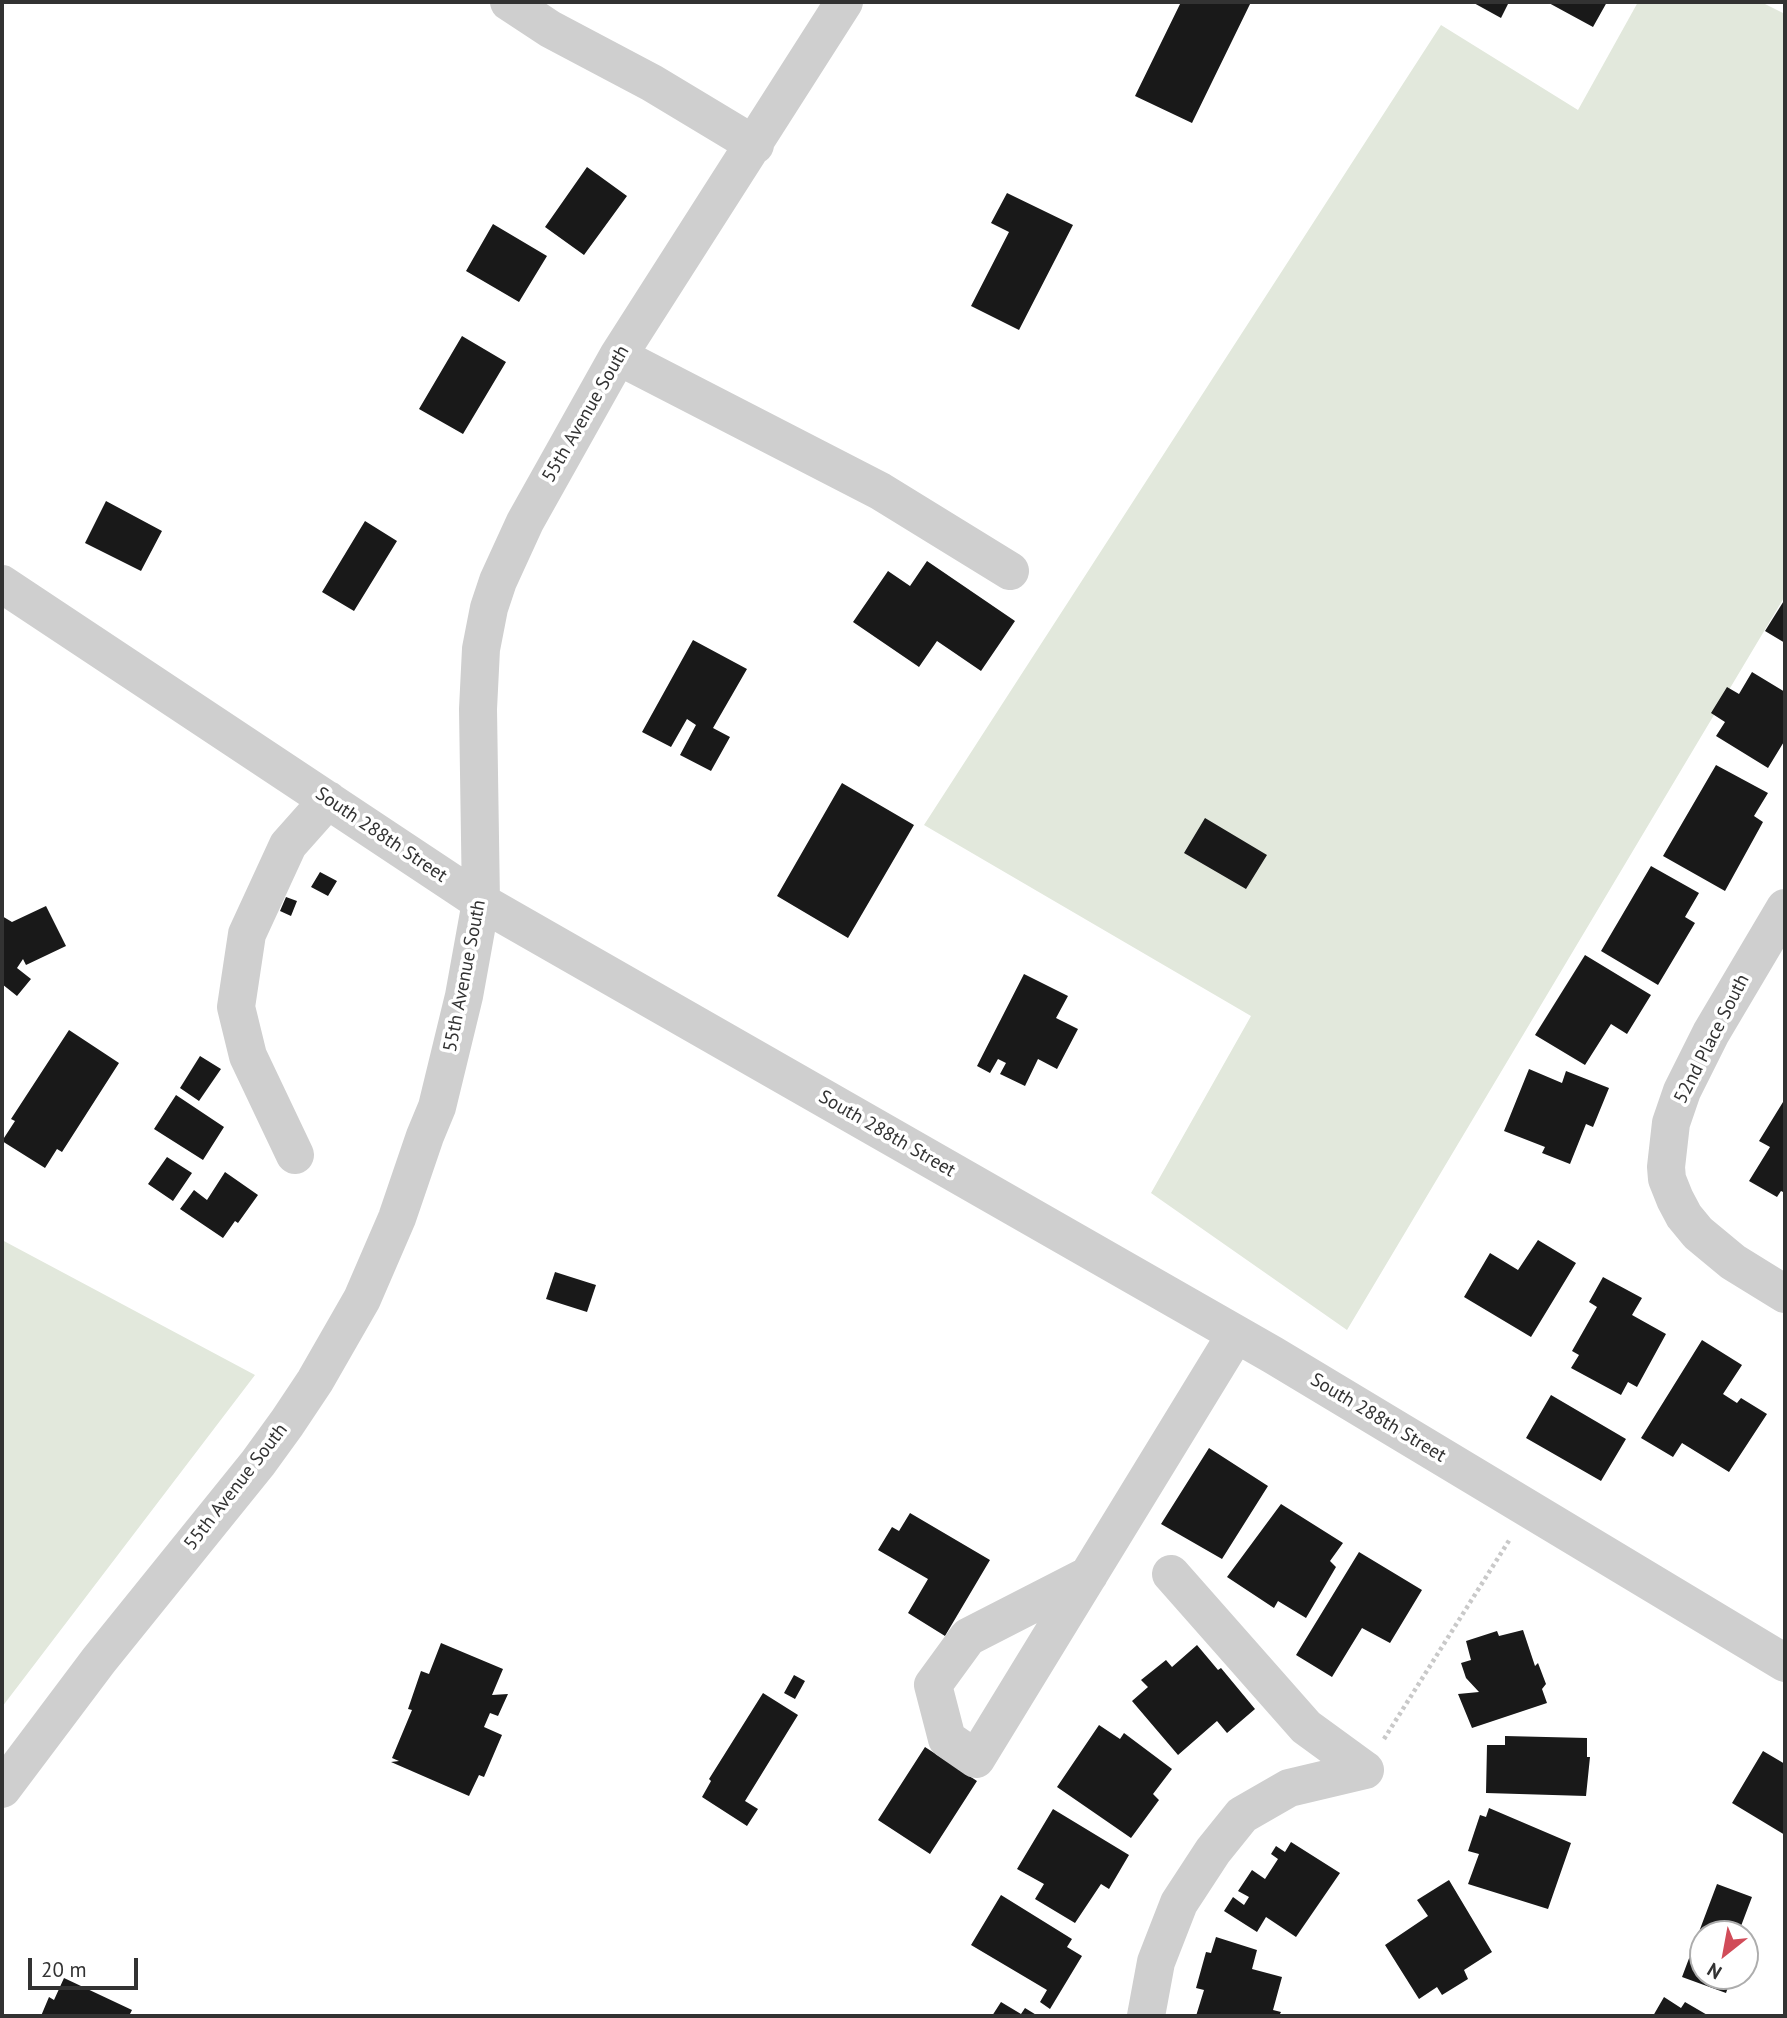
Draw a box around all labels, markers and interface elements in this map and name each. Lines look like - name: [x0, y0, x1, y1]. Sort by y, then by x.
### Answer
- street label: 55th Avenue South: [538, 341, 634, 487]
- street label: South 288th Street: [311, 783, 451, 887]
- street label: 55th Avenue South: [439, 898, 491, 1054]
- street label: 52nd Place South: [1670, 970, 1754, 1108]
- street label: South 288th Street: [815, 1086, 959, 1182]
- street label: South 288th Street: [1306, 1369, 1450, 1467]
- street label: 55th Avenue South: [179, 1419, 293, 1555]
- north arrow: [1689, 1920, 1759, 1990]
- scale bar: [32, 1944, 142, 1988]
- text: 20 m: [41, 1956, 87, 1983]
- text: N: [1703, 1958, 1726, 1985]

